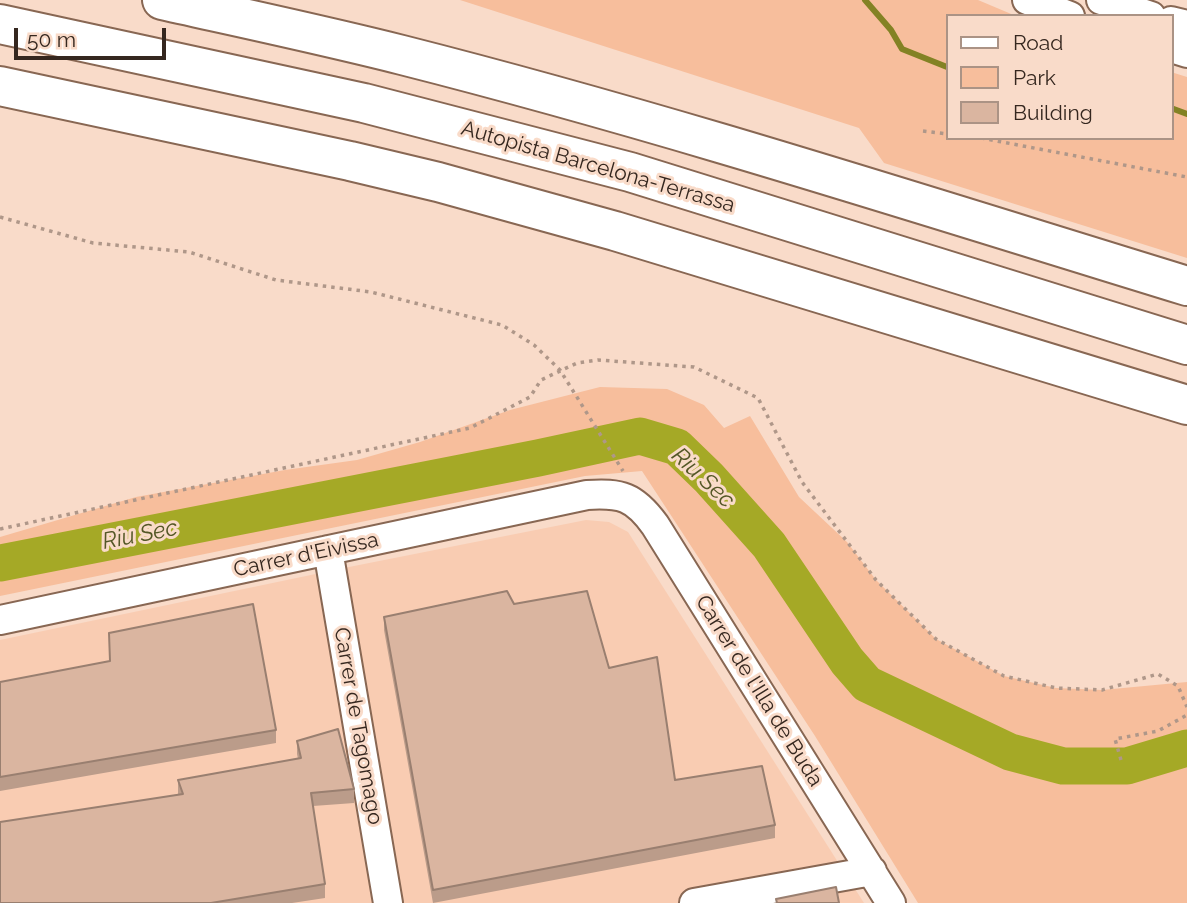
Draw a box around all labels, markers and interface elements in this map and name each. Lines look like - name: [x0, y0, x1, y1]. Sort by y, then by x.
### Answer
- scale bar: [18, 14, 170, 58]
- legend: [946, 14, 1173, 140]
- text: 50 m: [27, 27, 76, 52]
- text: Road: [1013, 30, 1063, 55]
- text: Park: [1013, 65, 1056, 90]
- text: Building: [1013, 100, 1093, 125]
- street label: Autopista Barcelona-Terrassa: [458, 116, 738, 218]
- water label: Riu Sec: [666, 442, 740, 514]
- water label: Riu Sec: [100, 514, 180, 556]
- street label: Carrer d'Eivissa: [231, 527, 381, 583]
- street label: Carrer de l'Illa de Buda: [690, 591, 828, 791]
- street label: Carrer de Tagomago: [328, 625, 388, 827]

